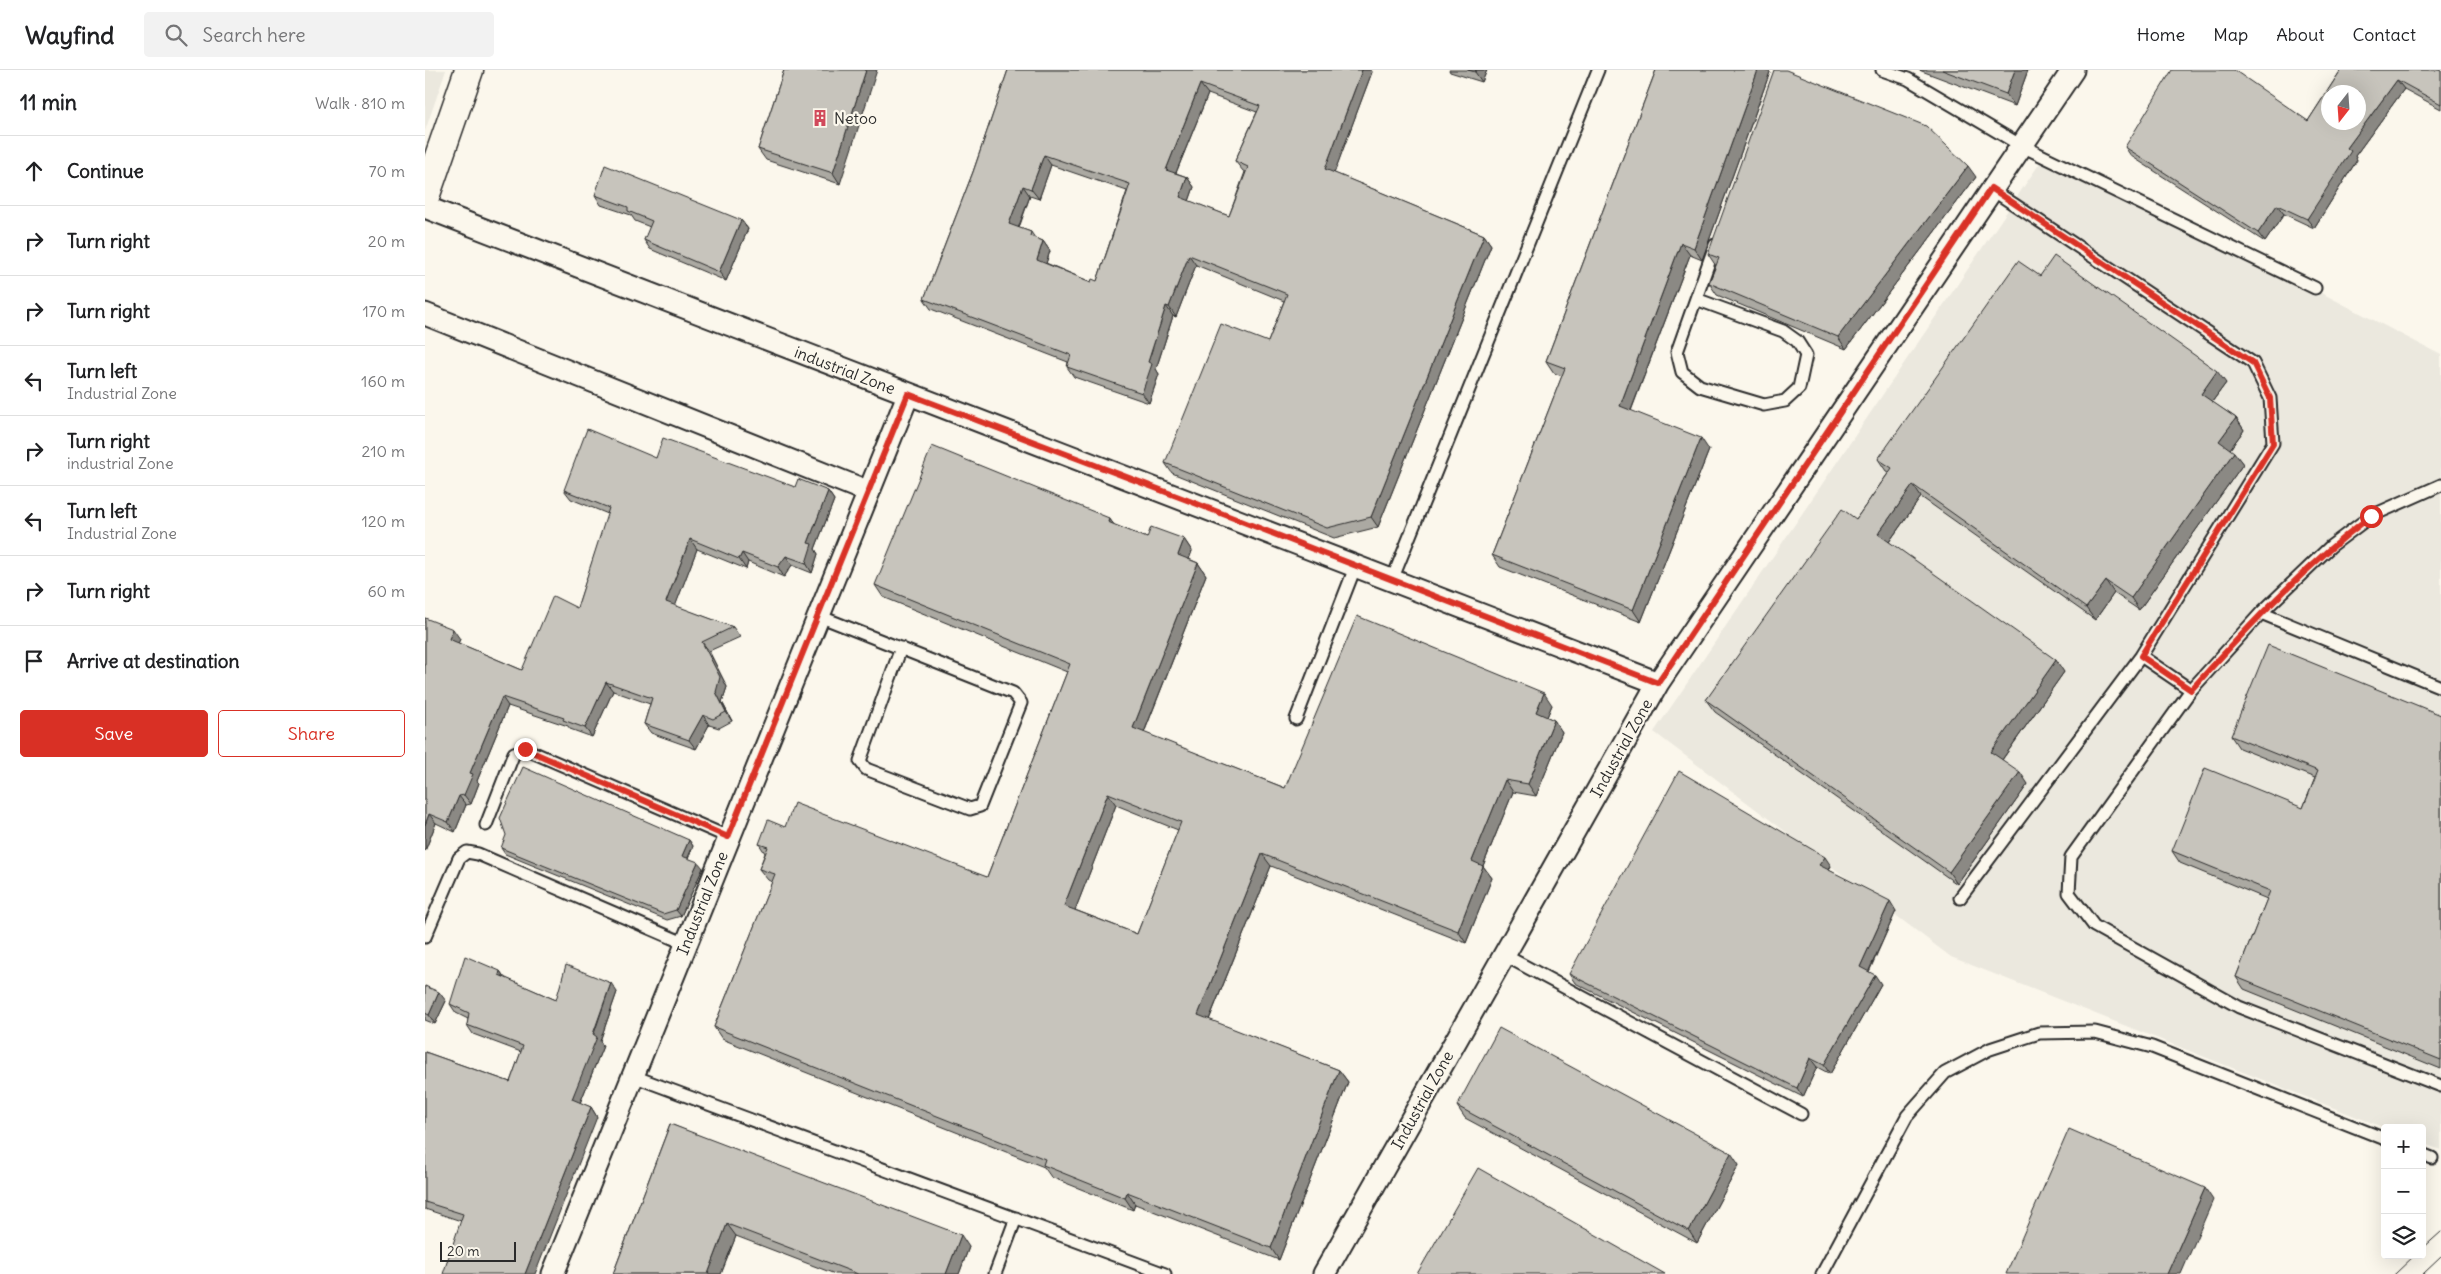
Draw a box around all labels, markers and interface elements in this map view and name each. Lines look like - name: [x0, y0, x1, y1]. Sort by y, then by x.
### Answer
- search box: [144, 12, 494, 57]
- text: Wayfind: [25, 20, 114, 50]
- icon: search: [162, 21, 190, 49]
- text: Search here: [202, 23, 306, 47]
- text: Home: [2137, 23, 2185, 46]
- text: Map: [2213, 23, 2248, 46]
- text: About: [2276, 23, 2324, 46]
- text: Contact: [2352, 23, 2416, 46]
- north arrow: [2321, 85, 2366, 130]
- text: 11 min: [20, 89, 77, 116]
- text: Walk · 810 m: [315, 93, 405, 113]
- building icon: Netoo: [810, 108, 830, 128]
- place label: Netoo: [834, 108, 877, 128]
- icon: ahead: [20, 157, 48, 185]
- text: Continue: [67, 159, 144, 183]
- text: 70 m: [369, 161, 405, 181]
- icon: right: [20, 227, 48, 255]
- text: Turn right: [67, 229, 150, 253]
- text: 20 m: [368, 231, 405, 251]
- icon: right: [20, 297, 48, 325]
- text: Turn right: [67, 299, 150, 323]
- text: 170 m: [362, 301, 405, 321]
- street label: industrial Zone: [792, 342, 898, 398]
- text: Turn left: [67, 359, 137, 383]
- icon: left: [20, 367, 48, 395]
- text: 160 m: [361, 371, 405, 391]
- text: Industrial Zone: [67, 383, 177, 403]
- text: Turn right: [67, 429, 150, 453]
- icon: right: [20, 437, 48, 465]
- text: 210 m: [362, 441, 405, 461]
- text: industrial Zone: [67, 453, 174, 473]
- text: Turn left: [67, 499, 137, 523]
- route start: [2360, 505, 2383, 528]
- icon: left: [20, 507, 48, 535]
- text: 120 m: [362, 511, 405, 531]
- text: Industrial Zone: [67, 523, 177, 543]
- icon: right: [20, 577, 48, 605]
- text: Turn right: [67, 579, 150, 603]
- text: 60 m: [367, 581, 405, 601]
- icon: arrive: [20, 647, 48, 675]
- text: Arrive at destination: [67, 649, 240, 673]
- street label: Industrial Zone: [1586, 695, 1656, 801]
- button: Save: [20, 710, 208, 757]
- button: Share: [218, 710, 405, 757]
- route end: [514, 738, 537, 761]
- street label: Industrial Zone: [672, 848, 732, 958]
- street label: Industrial Zone: [1387, 1047, 1457, 1153]
- map controls: [2381, 1124, 2426, 1259]
- button: +: [2381, 1124, 2426, 1169]
- button: −: [2381, 1169, 2426, 1214]
- button: layers: [2381, 1214, 2426, 1259]
- scale bar: [440, 1239, 516, 1262]
- text: 20 m: [447, 1242, 480, 1260]

